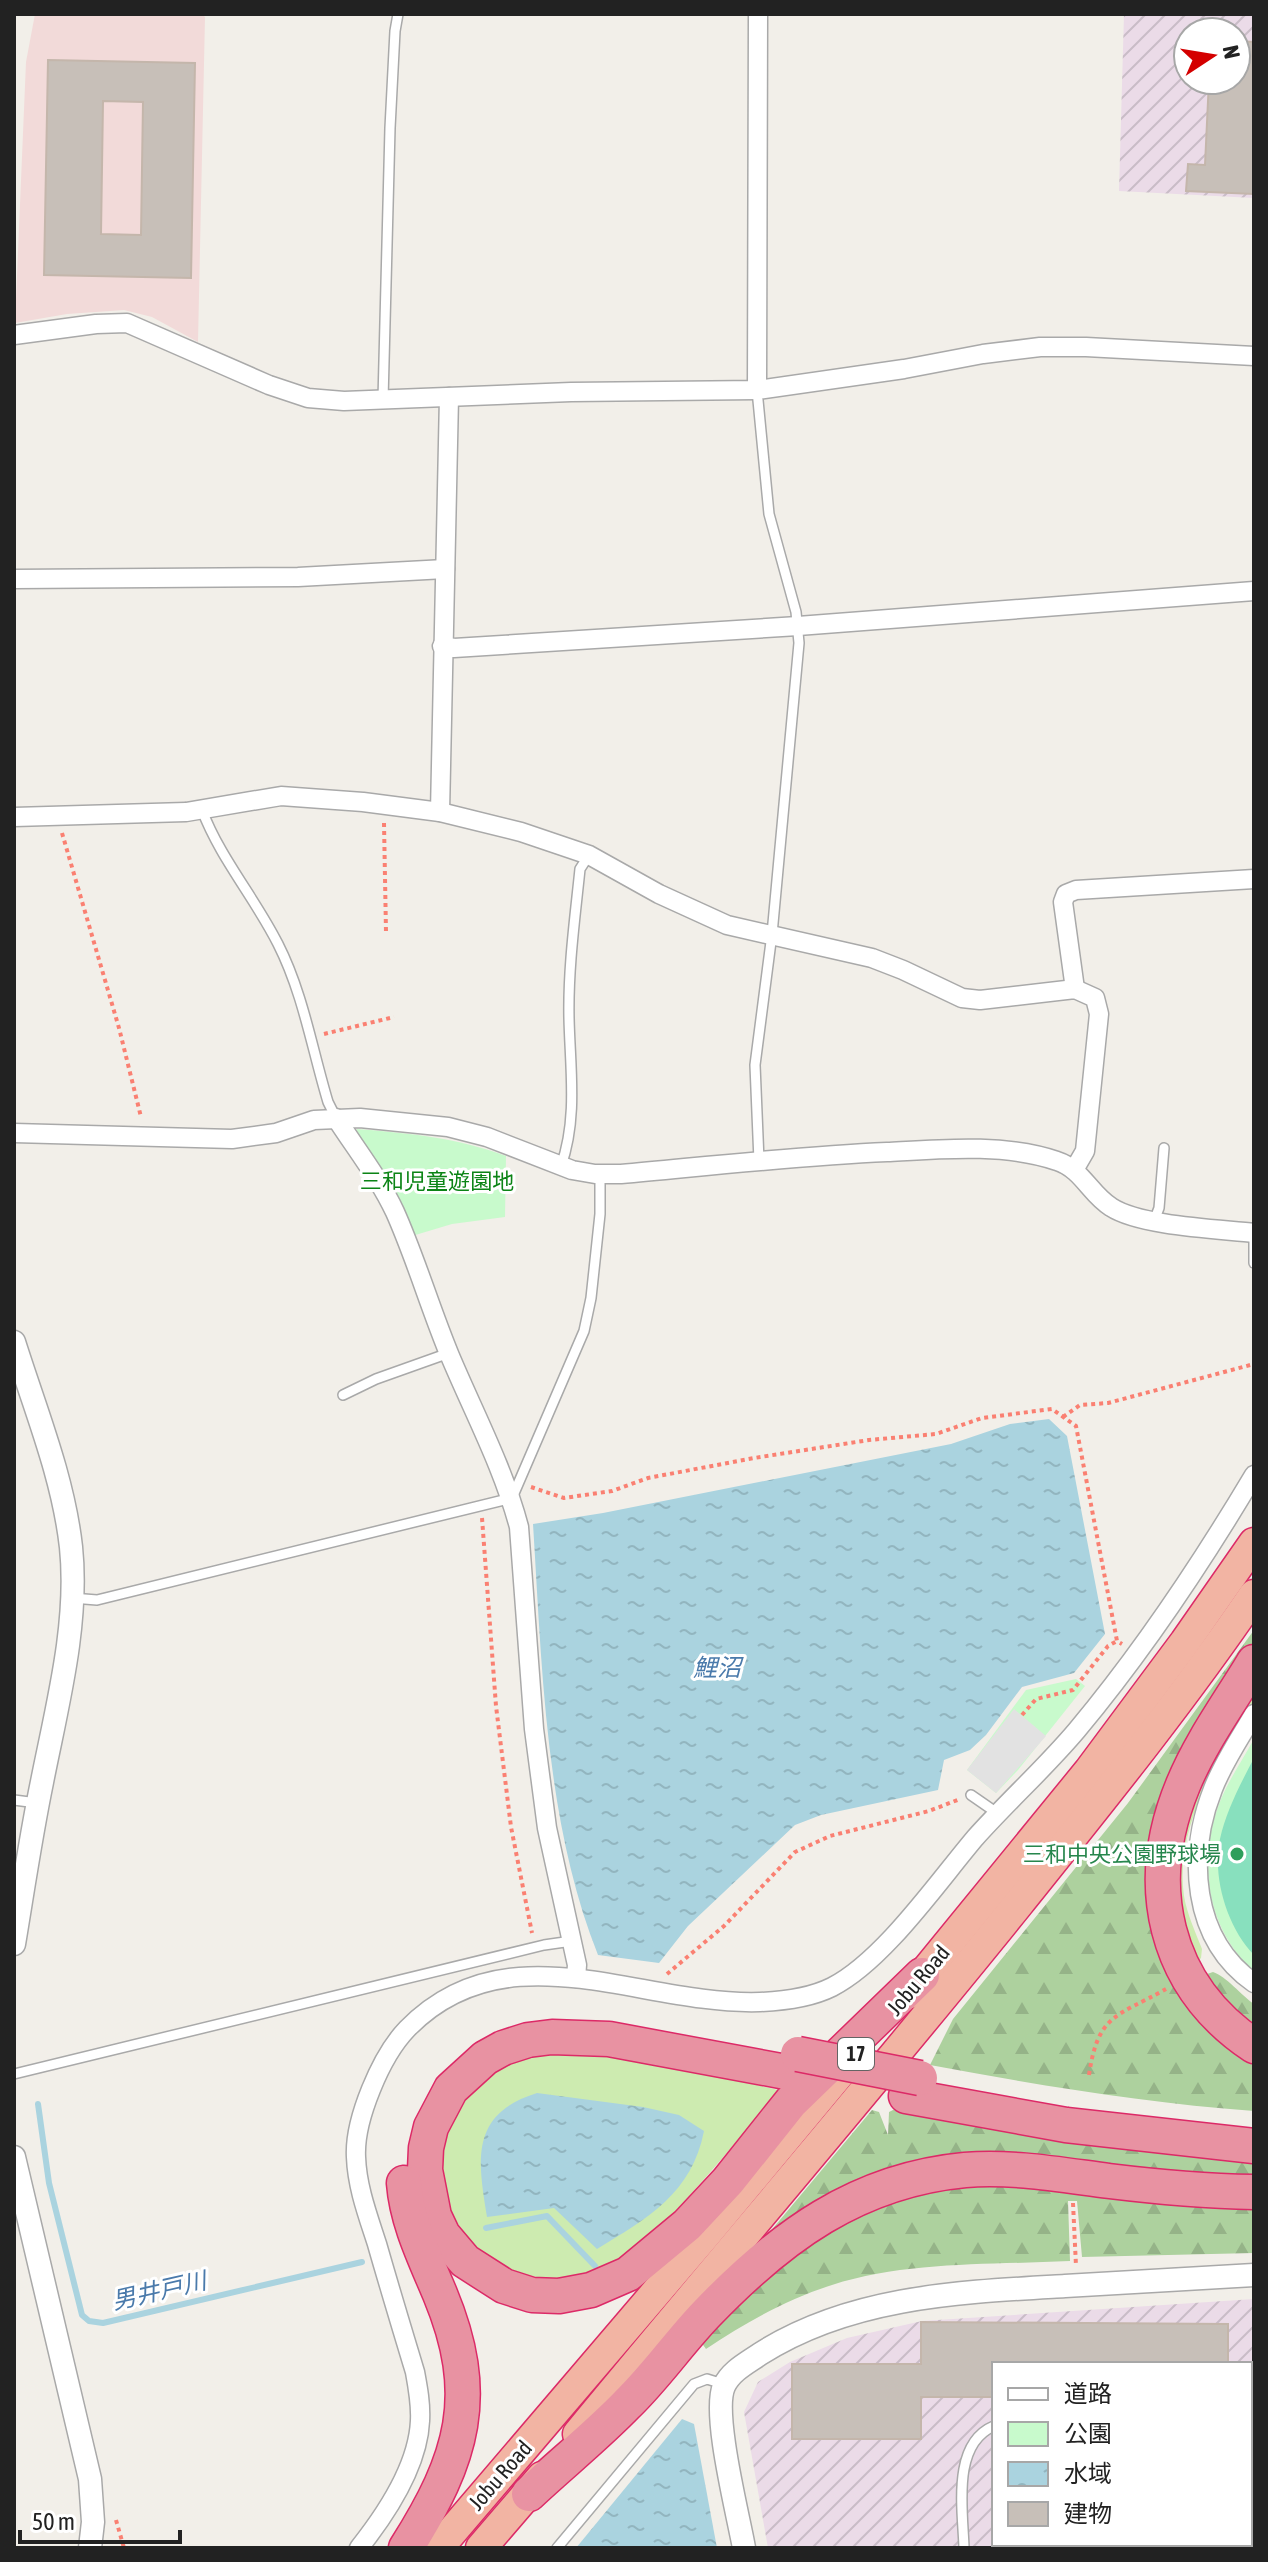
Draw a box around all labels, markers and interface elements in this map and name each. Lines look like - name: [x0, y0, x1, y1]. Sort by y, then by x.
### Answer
- north arrow: [1172, 16, 1252, 96]
- text: N: [1217, 43, 1246, 61]
- park label: 三和児童遊園地: [360, 1168, 514, 1194]
- water label: 鯉沼: [693, 1654, 744, 1681]
- place label: 三和中央公園野球場: [1023, 1841, 1221, 1867]
- marker: 三和中央公園野球場: [1228, 1845, 1246, 1863]
- street label: Jobu Road: [881, 1940, 955, 2020]
- road number: 17: [838, 2038, 874, 2070]
- water label: 男井戸川: [109, 2266, 212, 2314]
- legend: [992, 2362, 1252, 2546]
- text: 道路: [1064, 2380, 1112, 2407]
- text: 公園: [1064, 2420, 1112, 2447]
- street label: Jobu Road: [463, 2435, 537, 2515]
- text: 水域: [1064, 2460, 1112, 2487]
- scale bar: [20, 2494, 180, 2544]
- text: 建物: [1064, 2500, 1112, 2527]
- text: 50 m: [32, 2508, 75, 2535]

